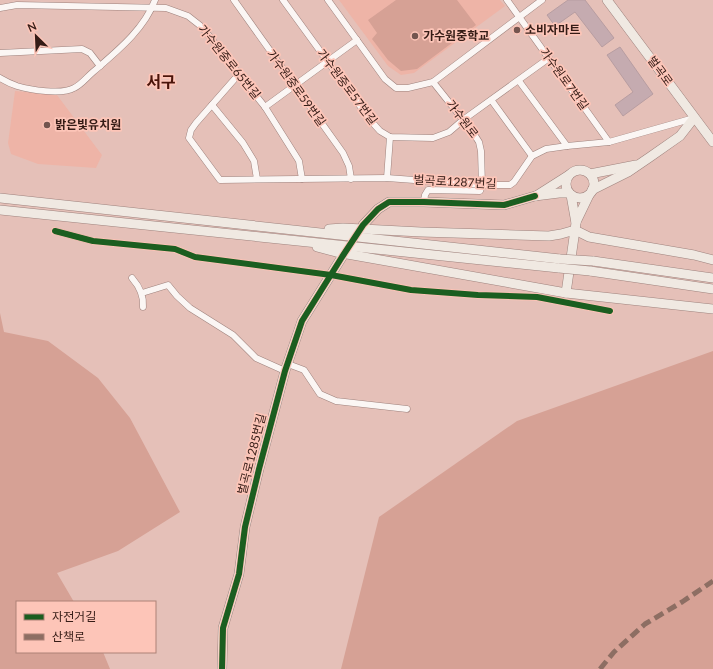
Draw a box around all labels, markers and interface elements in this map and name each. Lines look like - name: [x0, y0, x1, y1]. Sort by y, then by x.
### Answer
- north arrow: [16, 16, 56, 56]
- text: N: [25, 19, 38, 34]
- street label: 가수원중로65번길: [195, 22, 264, 102]
- place label: 소비자마트: [525, 22, 580, 37]
- marker: 소비자마트: [512, 25, 522, 35]
- place label: 가수원중학교: [423, 28, 489, 43]
- marker: 가수원중학교: [410, 31, 420, 41]
- street label: 가수원로7번길: [537, 45, 592, 113]
- street label: 가수원중로59번길: [264, 46, 329, 129]
- street label: 가수원중로57번길: [314, 46, 381, 128]
- street label: 벌곡로: [645, 53, 676, 89]
- district label: 서구: [146, 72, 176, 91]
- street label: 가수원로: [443, 97, 482, 141]
- place label: 밝은빛유치원: [55, 117, 121, 132]
- marker: 밝은빛유치원: [42, 120, 52, 130]
- street label: 벌곡로1287번길: [413, 172, 497, 191]
- street label: 벌곡로1285번길: [234, 412, 269, 496]
- legend: [16, 601, 156, 653]
- text: 자전거길: [52, 609, 96, 624]
- text: 산책로: [52, 629, 85, 644]

